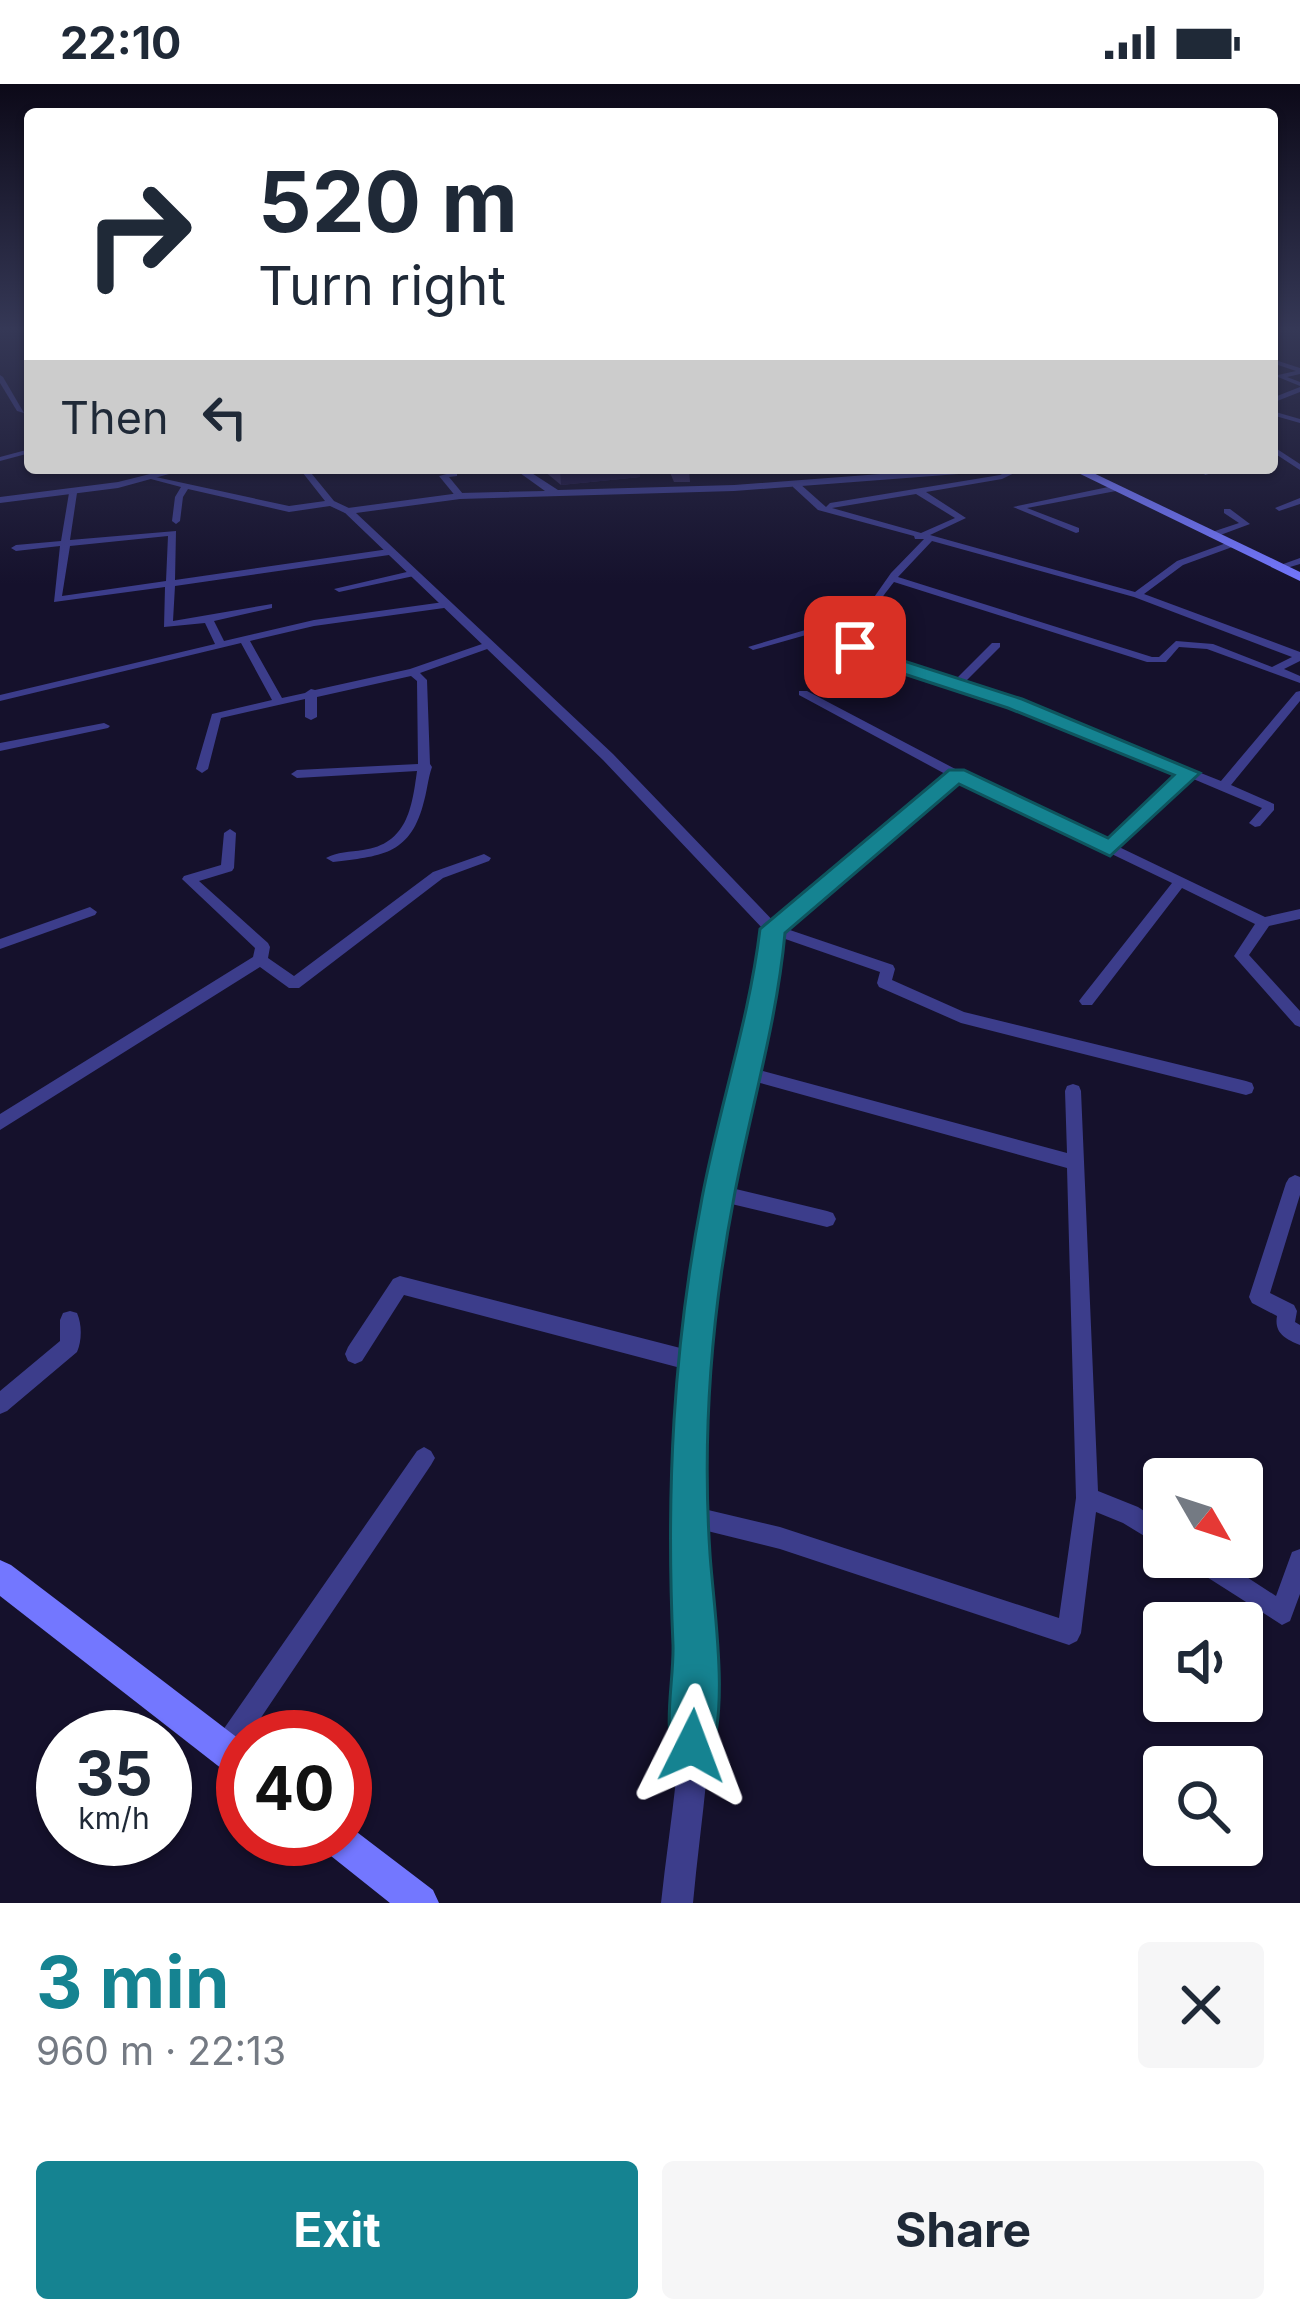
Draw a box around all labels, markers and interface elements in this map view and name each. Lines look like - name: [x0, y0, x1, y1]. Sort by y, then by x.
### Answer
- text: 22:10: [60, 15, 181, 70]
- text: 520 m: [258, 151, 518, 252]
- icon: right: [60, 156, 216, 312]
- text: Turn right: [258, 253, 506, 318]
- icon: left: [192, 384, 258, 450]
- text: Then: [60, 390, 168, 445]
- pin: [804, 596, 906, 698]
- icon: arrive: [822, 614, 888, 680]
- north arrow: [1143, 1458, 1263, 1578]
- map controls: [1143, 1458, 1263, 1866]
- button: sound: [1143, 1602, 1263, 1722]
- position arrow: [629, 1683, 755, 1809]
- speed limit sign: 40: [216, 1710, 372, 1866]
- text: 35: [75, 1737, 153, 1809]
- button: search: [1143, 1746, 1263, 1866]
- text: km/h: [78, 1800, 150, 1836]
- text: 3 min: [36, 1938, 230, 2025]
- button: close: [1138, 1942, 1264, 2068]
- text: 960 m · 22:13: [36, 2027, 286, 2074]
- button: Exit: [36, 2161, 638, 2299]
- button: Share: [662, 2161, 1264, 2299]

